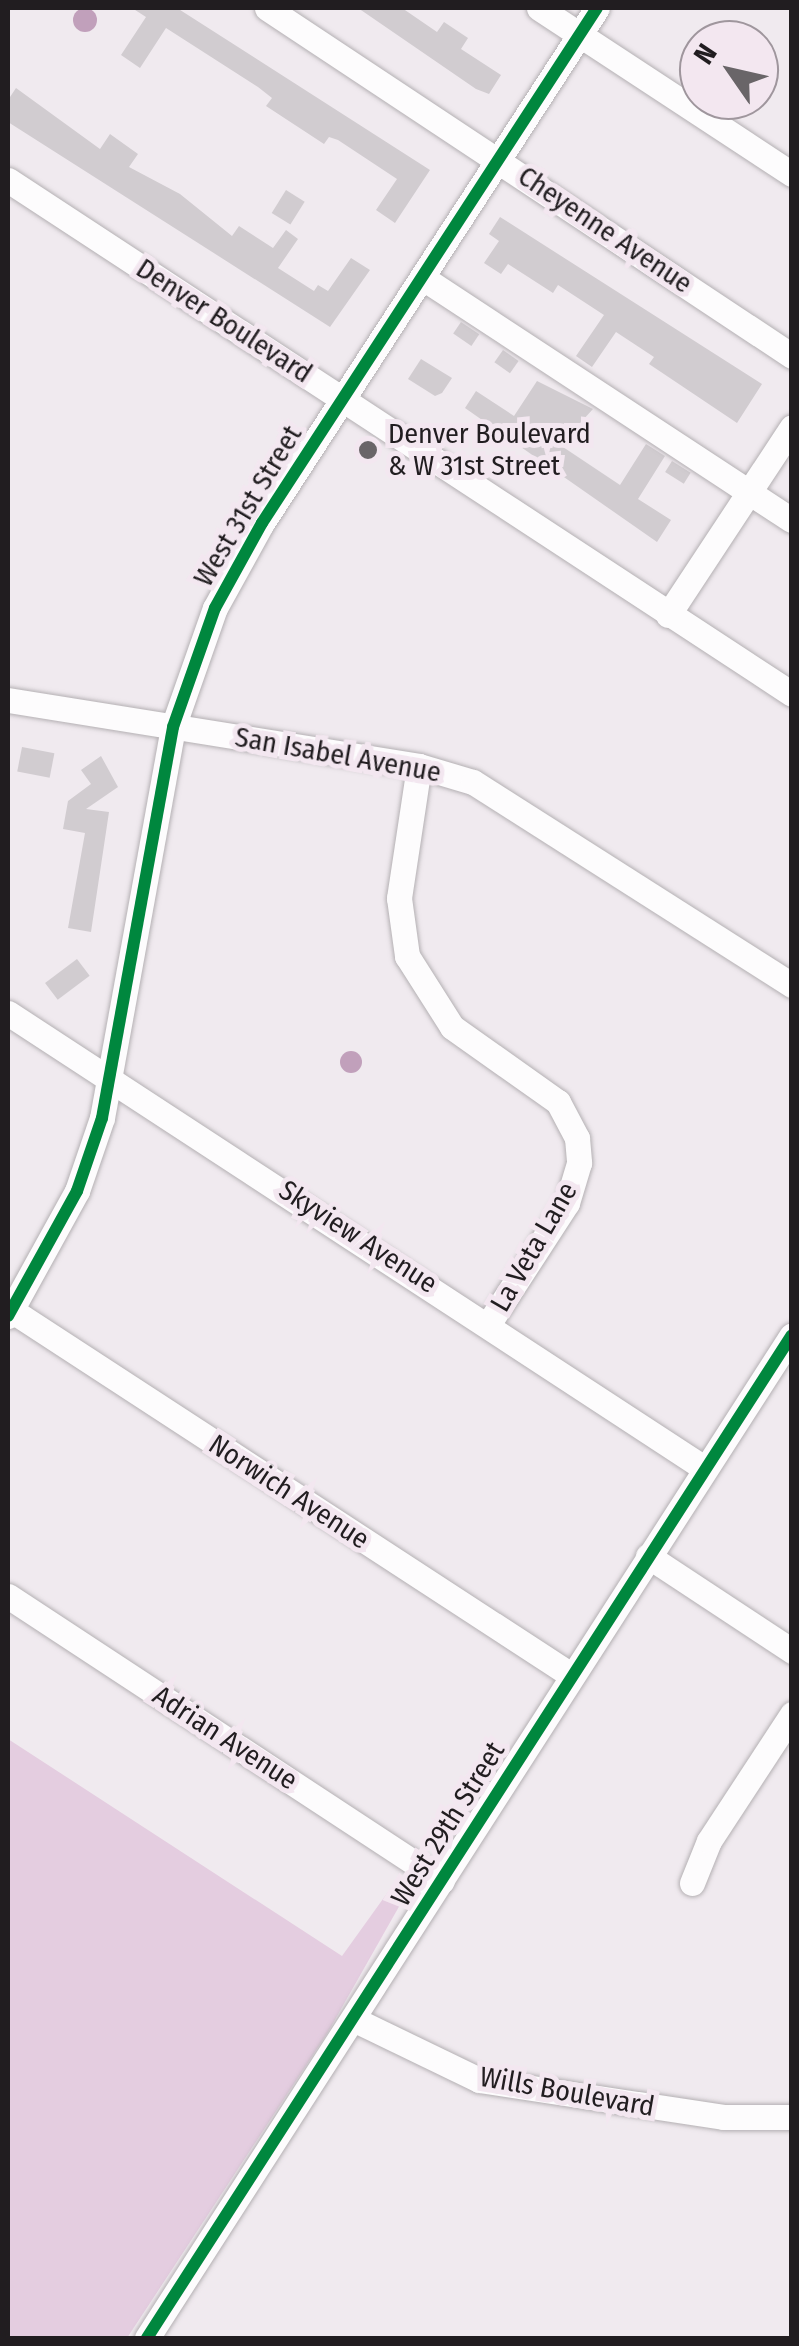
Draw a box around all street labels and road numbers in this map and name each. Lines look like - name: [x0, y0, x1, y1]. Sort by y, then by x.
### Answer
- street label: Cheyenne Avenue: [512, 159, 698, 301]
- street label: Denver Boulevard: [130, 252, 318, 390]
- street label: West 31st Street: [187, 420, 309, 592]
- street label: San Isabel Avenue: [232, 720, 444, 790]
- street label: Skyview Avenue: [273, 1173, 443, 1301]
- street label: La Veta Lane: [484, 1176, 584, 1318]
- street label: Norwich Avenue: [203, 1428, 375, 1556]
- street label: Adrian Avenue: [146, 1679, 304, 1797]
- street label: West 29th Street: [384, 1736, 512, 1912]
- street label: Wills Boulevard: [477, 2060, 657, 2124]

